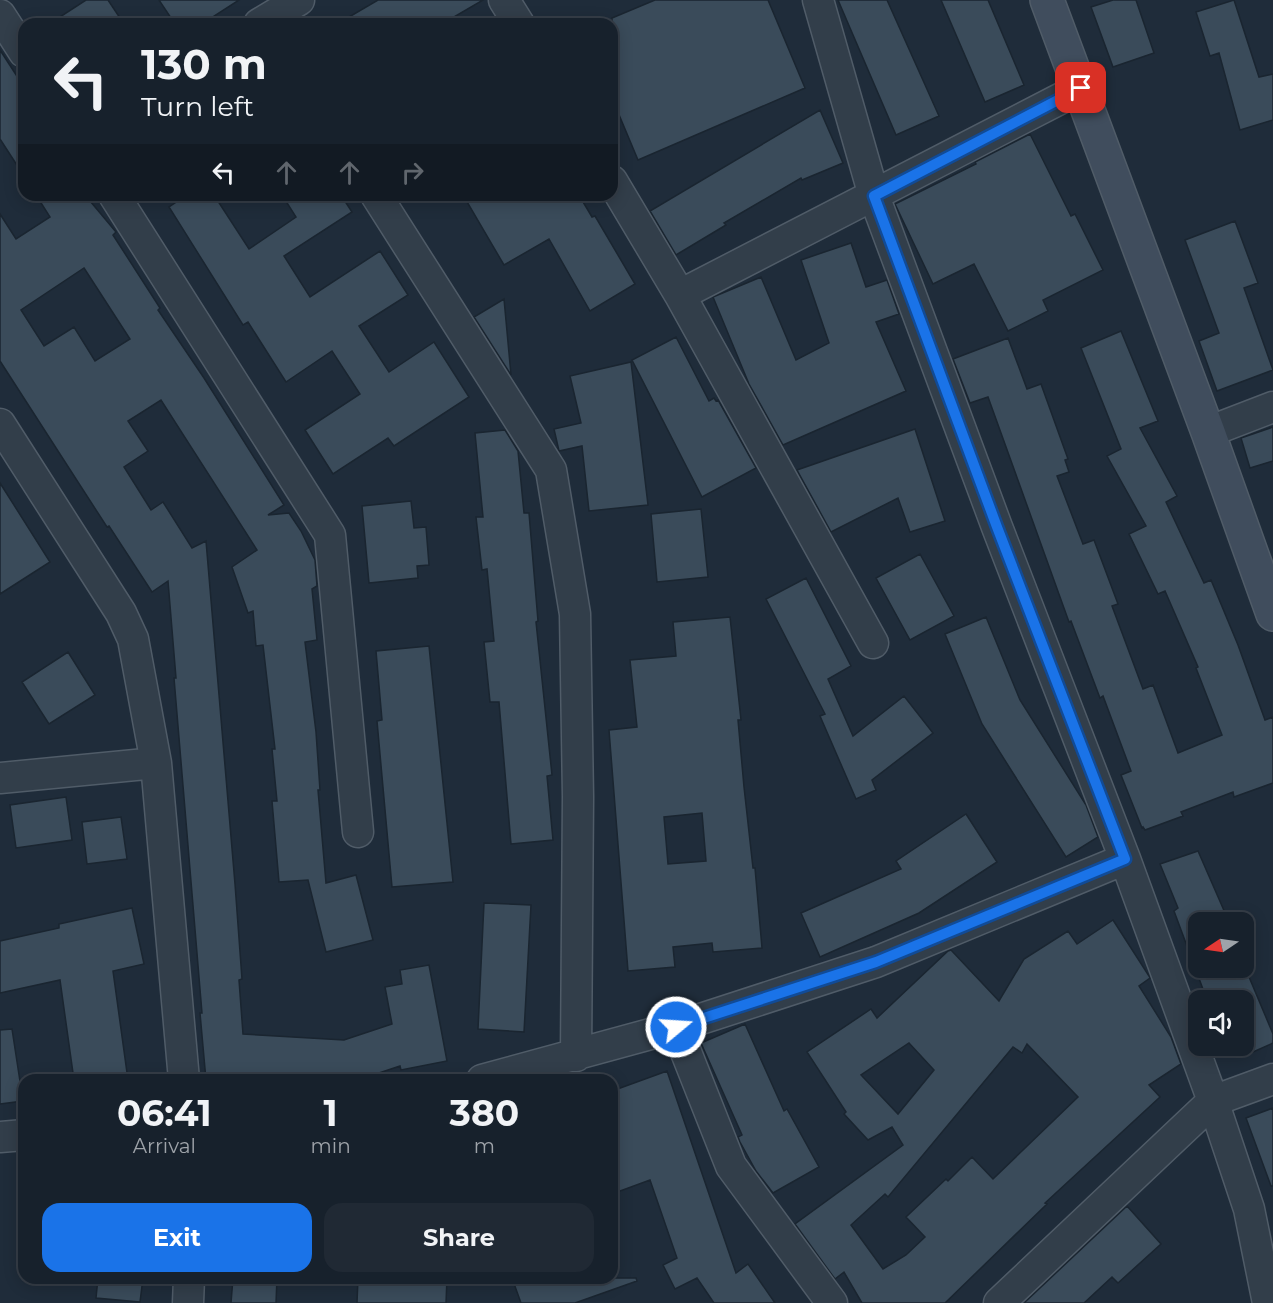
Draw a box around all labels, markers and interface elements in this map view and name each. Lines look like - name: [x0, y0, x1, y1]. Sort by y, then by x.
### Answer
- text: 130 m: [141, 38, 267, 90]
- icon: left: [42, 42, 120, 120]
- pin: [1055, 62, 1106, 113]
- icon: arrive: [1064, 71, 1097, 104]
- text: Turn left: [141, 90, 254, 123]
- icon: left: [207, 156, 240, 189]
- icon: ahead: [270, 156, 303, 189]
- icon: ahead: [333, 156, 366, 189]
- icon: right: [396, 156, 429, 189]
- north arrow: [1188, 912, 1254, 978]
- map controls: [1188, 912, 1254, 1056]
- button: sound: [1188, 990, 1254, 1056]
- position arrow: [644, 995, 708, 1059]
- text: 06:41: [117, 1091, 212, 1135]
- text: 1: [324, 1091, 338, 1135]
- text: 380: [450, 1091, 519, 1135]
- text: Arrival: [133, 1134, 196, 1158]
- text: min: [311, 1134, 351, 1158]
- text: m: [474, 1134, 495, 1158]
- button: Exit: [42, 1203, 312, 1272]
- button: Share: [324, 1203, 594, 1272]

